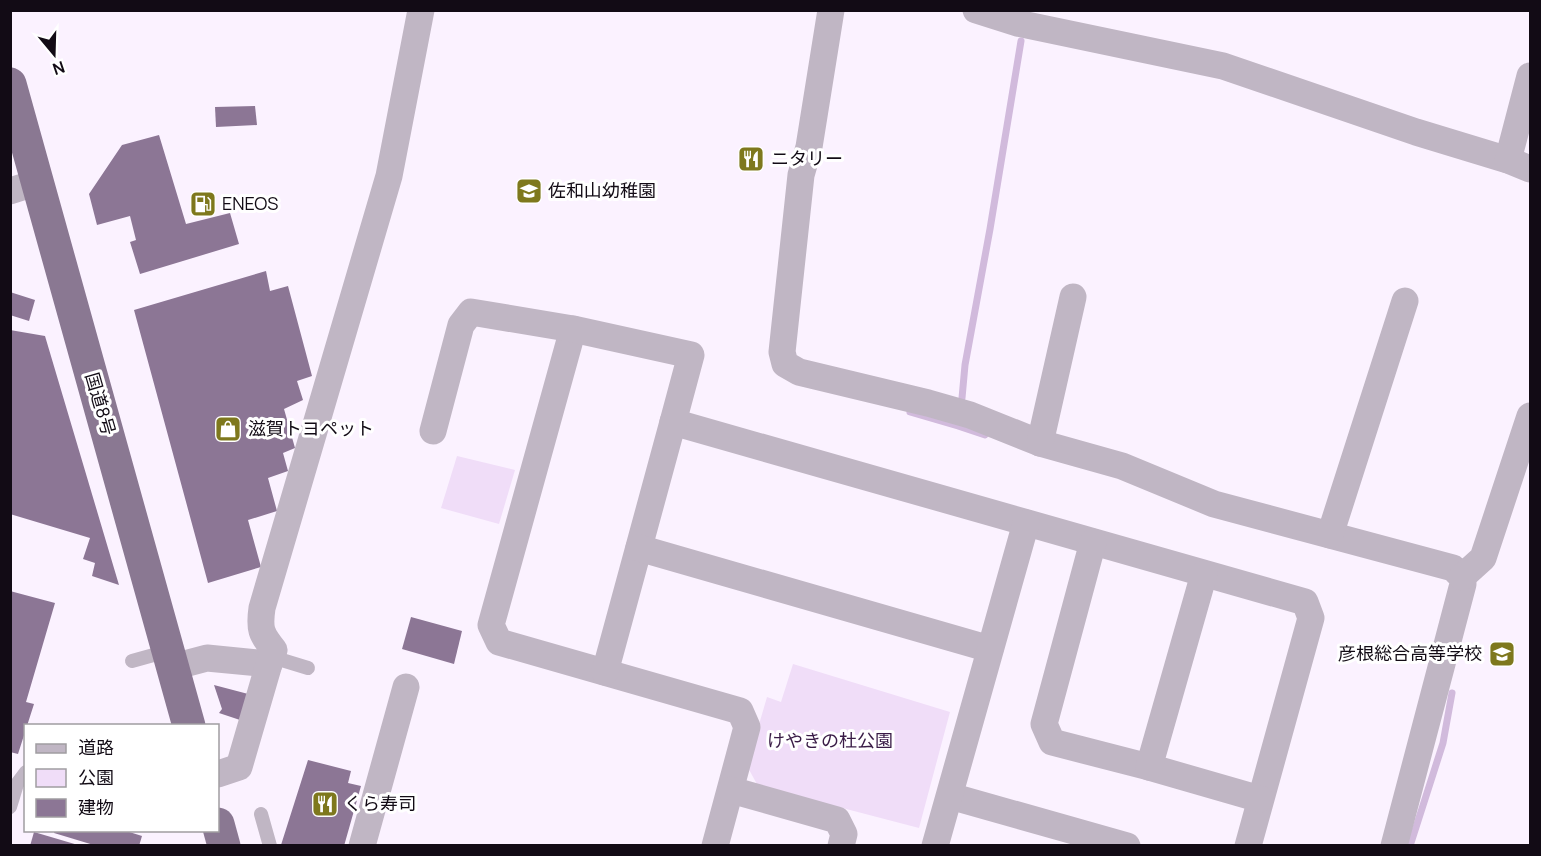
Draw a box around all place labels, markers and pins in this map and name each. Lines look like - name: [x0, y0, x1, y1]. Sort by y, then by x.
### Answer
- restaurant icon: ニタリー: [736, 144, 766, 174]
- place label: ニタリー: [771, 146, 843, 170]
- school or university icon: 佐和山幼稚園: [514, 176, 544, 206]
- place label: 佐和山幼稚園: [548, 178, 656, 202]
- fuel station icon: ENEOS: [188, 189, 218, 219]
- place label: ENEOS: [222, 191, 278, 215]
- shop icon: 滋賀トヨペット: [213, 414, 243, 444]
- place label: 滋賀トヨペット: [248, 416, 374, 440]
- school or university icon: 彦根総合高等学校: [1487, 639, 1517, 669]
- place label: 彦根総合高等学校: [1338, 641, 1482, 665]
- restaurant icon: くら寿司: [310, 789, 340, 819]
- place label: くら寿司: [344, 791, 416, 815]

